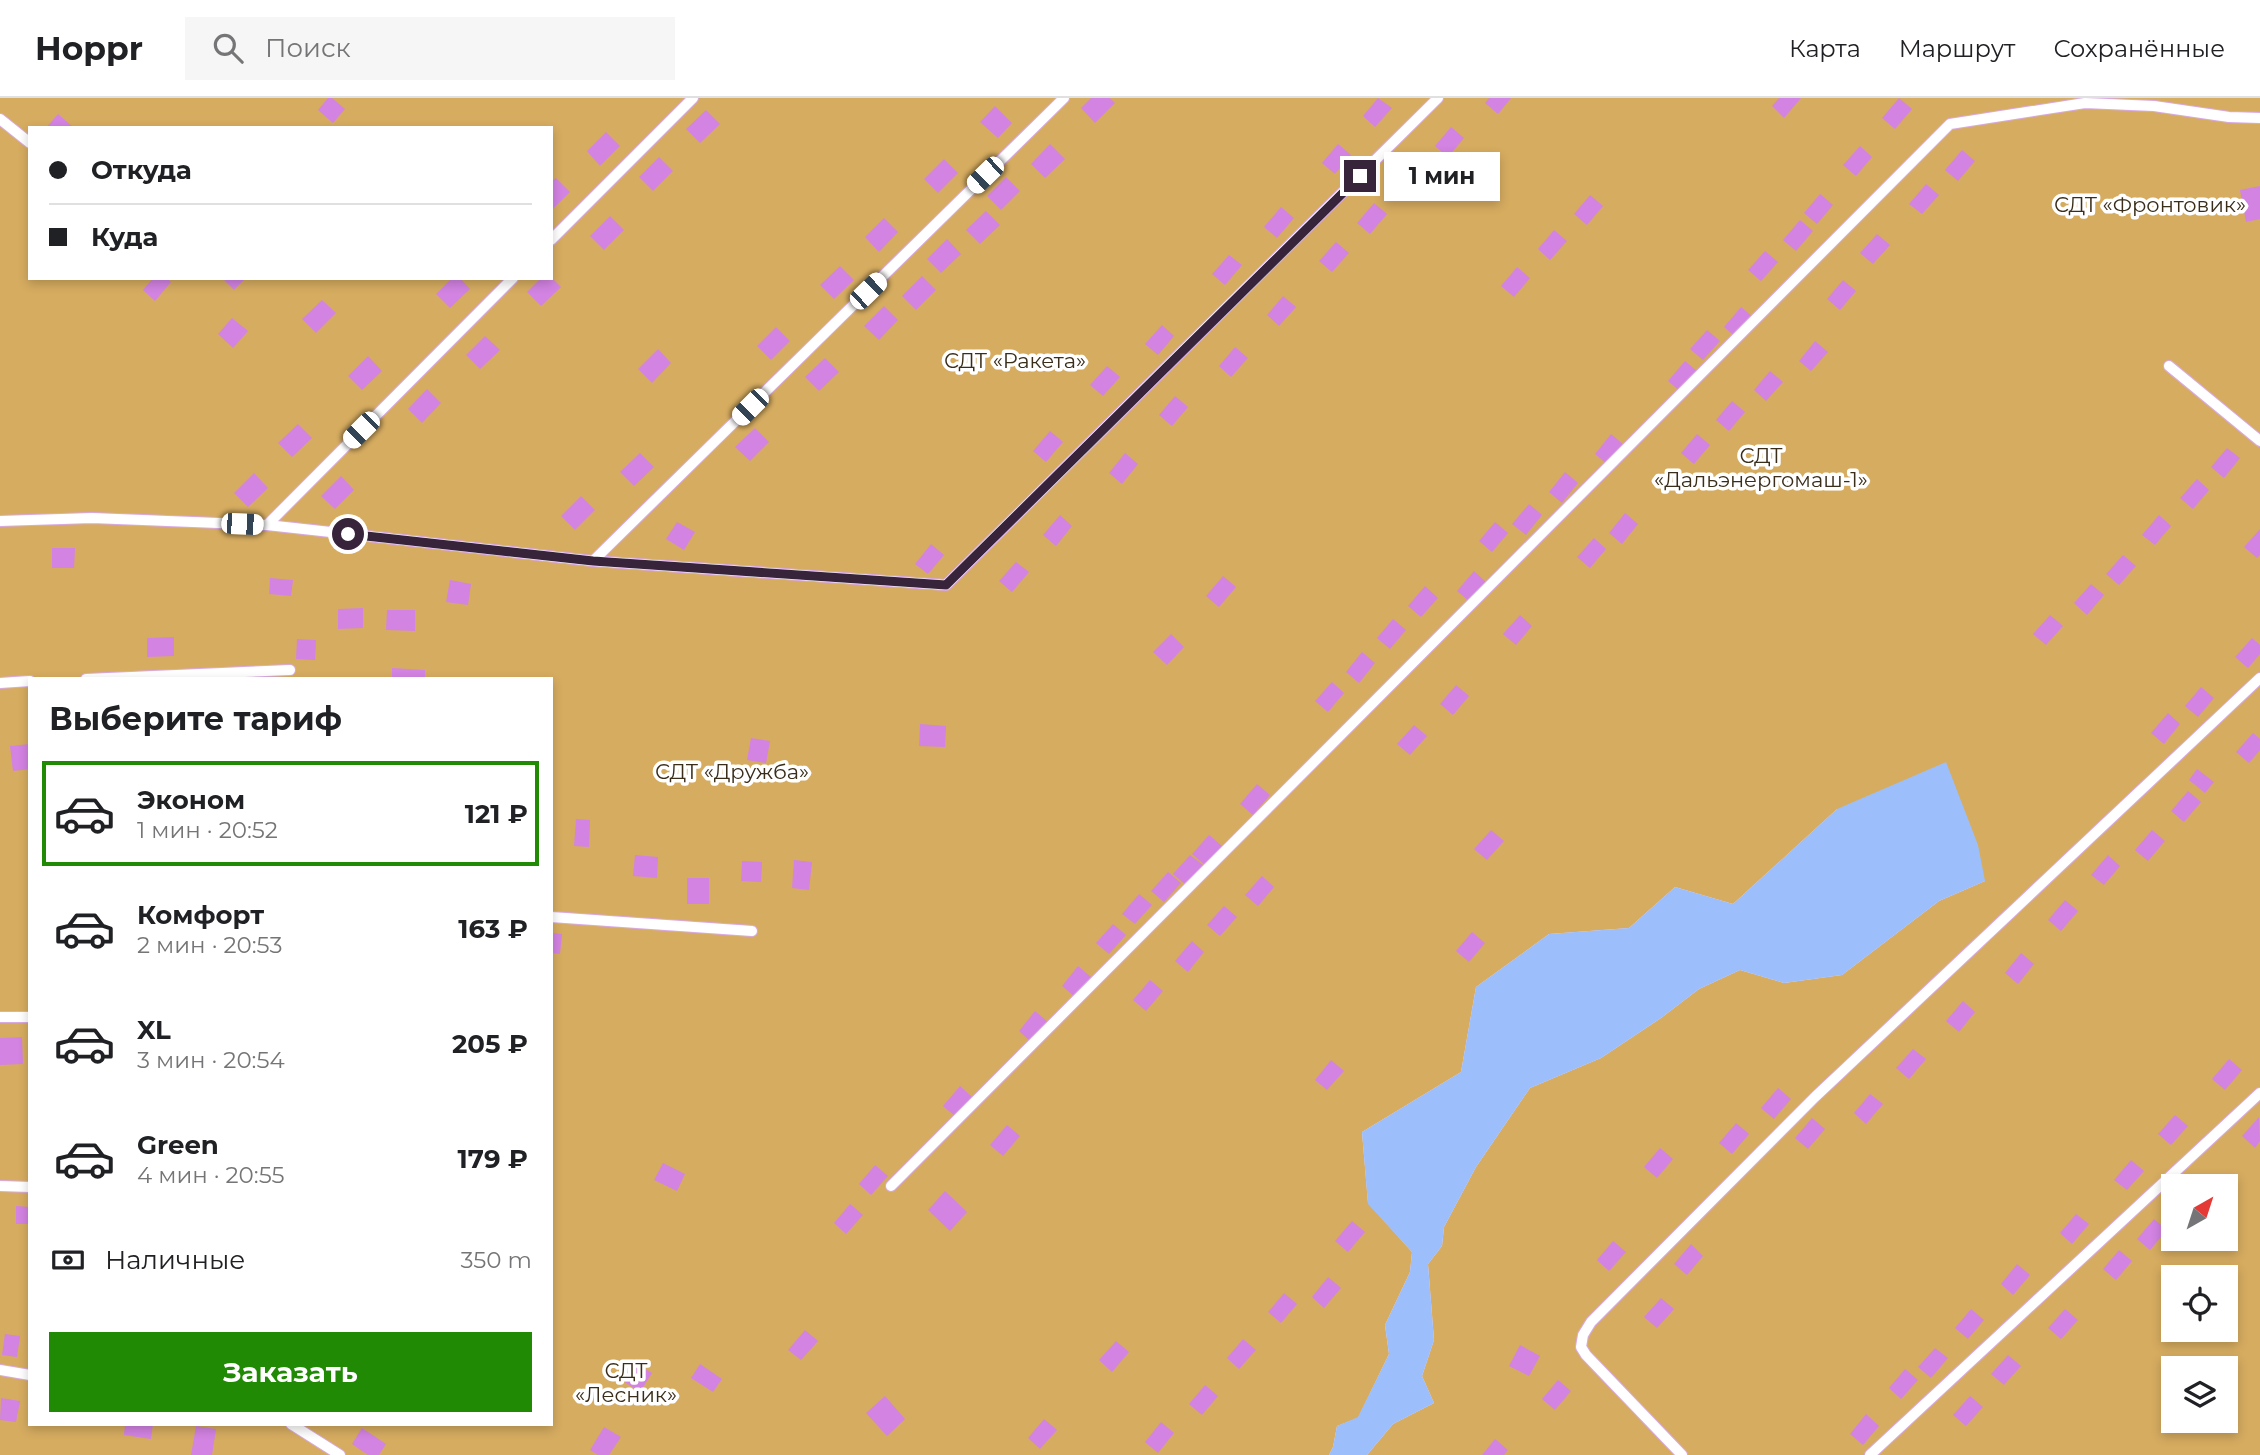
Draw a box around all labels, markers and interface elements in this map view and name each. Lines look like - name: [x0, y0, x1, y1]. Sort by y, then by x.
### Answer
- search box: [185, 17, 675, 80]
- text: Hoppr: [35, 28, 143, 68]
- icon: search: [209, 29, 247, 67]
- text: Поиск: [265, 32, 351, 64]
- text: Карта: [1789, 34, 1861, 63]
- text: Маршрут: [1899, 34, 2015, 63]
- text: Сохранённые: [2053, 34, 2225, 63]
- callout: 1 мин: [1384, 152, 1500, 200]
- car: [963, 153, 1008, 197]
- text: Откуда: [91, 154, 192, 186]
- route end: [1344, 160, 1376, 192]
- text: 1 мин: [1409, 162, 1475, 190]
- park label: СДТ «Фронтовик»: [2054, 192, 2246, 217]
- text: Куда: [91, 221, 158, 253]
- car: [846, 269, 891, 313]
- park label: СДТ «Ракета»: [944, 348, 1086, 373]
- car: [728, 385, 773, 429]
- car: [339, 408, 384, 452]
- park label: СДТ «Дальэнергомаш-1»: [1654, 443, 1868, 492]
- car: [221, 513, 264, 535]
- route start: [332, 518, 364, 550]
- text: Выберите тариф: [49, 699, 342, 738]
- park label: СДТ «Дружба»: [655, 759, 809, 784]
- icon: car: [53, 782, 116, 845]
- text: Эконом: [137, 784, 245, 816]
- text: 121 ₽: [465, 798, 528, 830]
- text: 1 мин · 20:52: [137, 816, 278, 844]
- icon: car: [53, 897, 116, 960]
- text: Комфорт: [137, 899, 264, 931]
- text: 163 ₽: [458, 913, 528, 945]
- text: 2 мин · 20:53: [137, 931, 282, 959]
- icon: car: [53, 1012, 116, 1075]
- text: XL: [137, 1014, 171, 1046]
- text: 205 ₽: [452, 1028, 528, 1060]
- text: 3 мин · 20:54: [137, 1046, 285, 1074]
- icon: car: [53, 1127, 116, 1190]
- text: Green: [137, 1129, 219, 1161]
- text: 179 ₽: [458, 1143, 528, 1175]
- text: 4 мин · 20:55: [137, 1161, 285, 1189]
- north arrow: [2161, 1174, 2238, 1251]
- map controls: [2161, 1174, 2238, 1433]
- icon: cash: [49, 1241, 87, 1279]
- text: Наличные: [105, 1244, 245, 1276]
- text: 350 m: [461, 1246, 532, 1274]
- button: locate: [2161, 1265, 2238, 1342]
- button: Заказать: [49, 1332, 532, 1412]
- button: layers: [2161, 1356, 2238, 1433]
- park label: СДТ «Лесник»: [575, 1358, 677, 1407]

